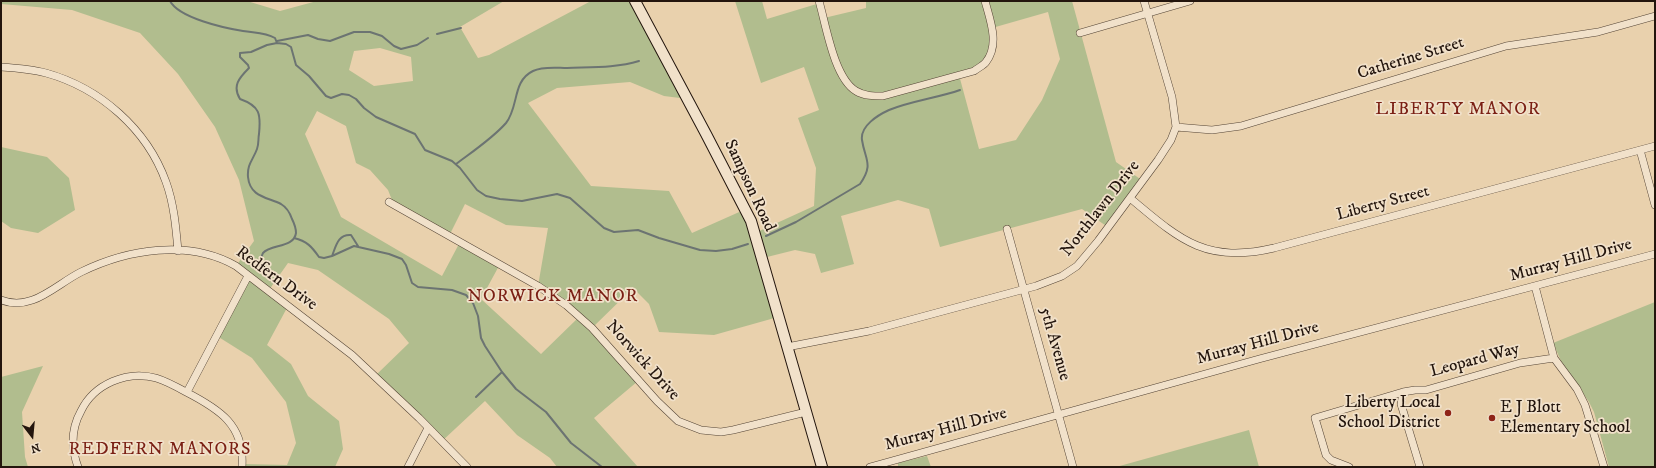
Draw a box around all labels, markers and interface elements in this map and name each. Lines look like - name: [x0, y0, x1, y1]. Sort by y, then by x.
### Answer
- street label: Catherine Street: [1355, 33, 1467, 85]
- district label: LIBERTY MANOR: [1375, 99, 1541, 121]
- street label: Sampson Road: [719, 137, 779, 235]
- street label: Northlawn Drive: [1057, 157, 1145, 261]
- street label: Liberty Street: [1334, 182, 1432, 226]
- street label: Murray Hill Drive: [1508, 235, 1634, 287]
- street label: Redfern Drive: [231, 243, 321, 315]
- district label: NORWICK MANOR: [467, 286, 639, 308]
- street label: 5th Avenue: [1034, 305, 1074, 383]
- street label: Norwick Drive: [601, 317, 683, 405]
- street label: Murray Hill Drive: [1195, 318, 1321, 370]
- street label: Leopard Way: [1428, 339, 1522, 383]
- place label: Liberty Local School District: [1338, 393, 1440, 433]
- place label: E J Blott Elementary School: [1500, 398, 1630, 438]
- street label: Murray Hill Drive: [883, 404, 1009, 456]
- marker: Liberty Local School District: [1443, 408, 1453, 418]
- marker: E J Blott Elementary School: [1487, 413, 1497, 423]
- north arrow: [12, 416, 52, 456]
- district label: REDFERN MANORS: [69, 439, 251, 461]
- text: N: [29, 440, 42, 456]

